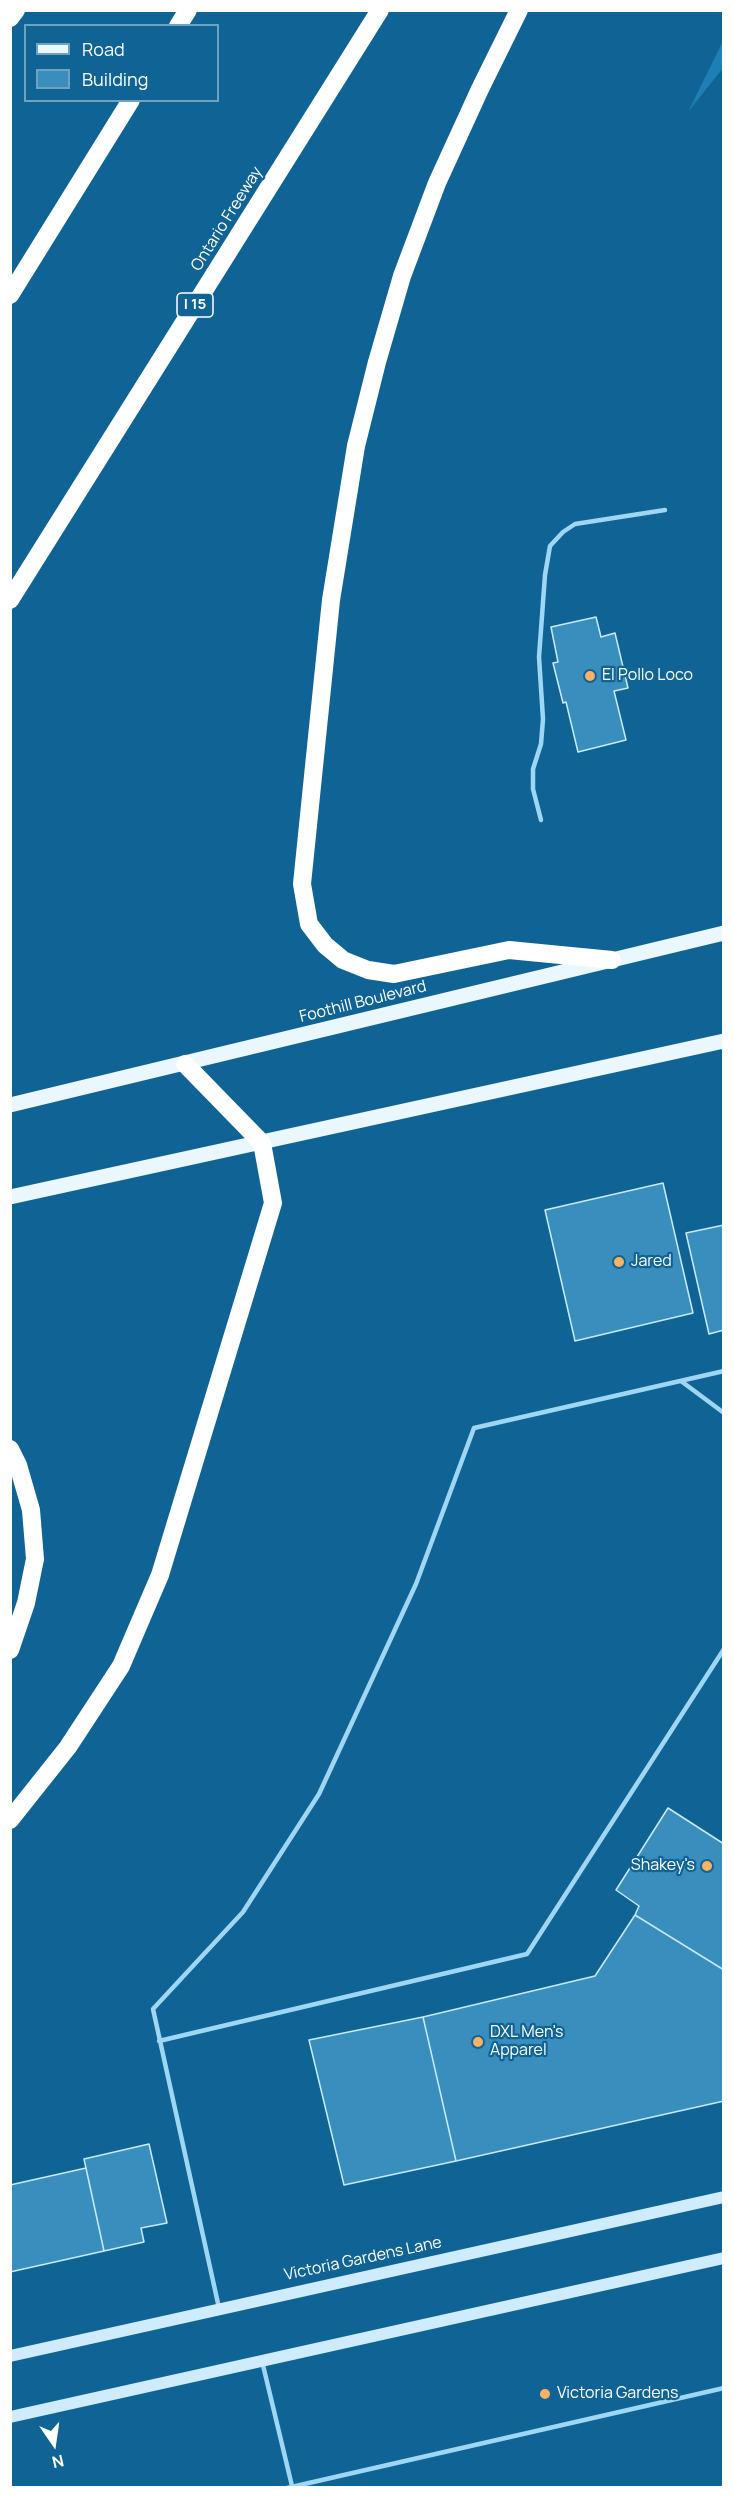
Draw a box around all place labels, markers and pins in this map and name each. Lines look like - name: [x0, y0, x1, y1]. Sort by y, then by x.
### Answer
- place label: El Pollo Loco: [602, 666, 693, 686]
- marker: El Pollo Loco: [583, 669, 597, 683]
- place label: Jared: [631, 1252, 672, 1272]
- marker: Jared: [612, 1255, 626, 1269]
- place label: Shakey's: [631, 1856, 695, 1876]
- marker: Shakey's: [700, 1859, 714, 1873]
- place label: DXL Men's Apparel: [490, 2023, 563, 2061]
- marker: DXL Men's Apparel: [471, 2035, 485, 2049]
- place label: Victoria Gardens: [557, 2384, 678, 2404]
- marker: Victoria Gardens: [538, 2387, 552, 2401]

